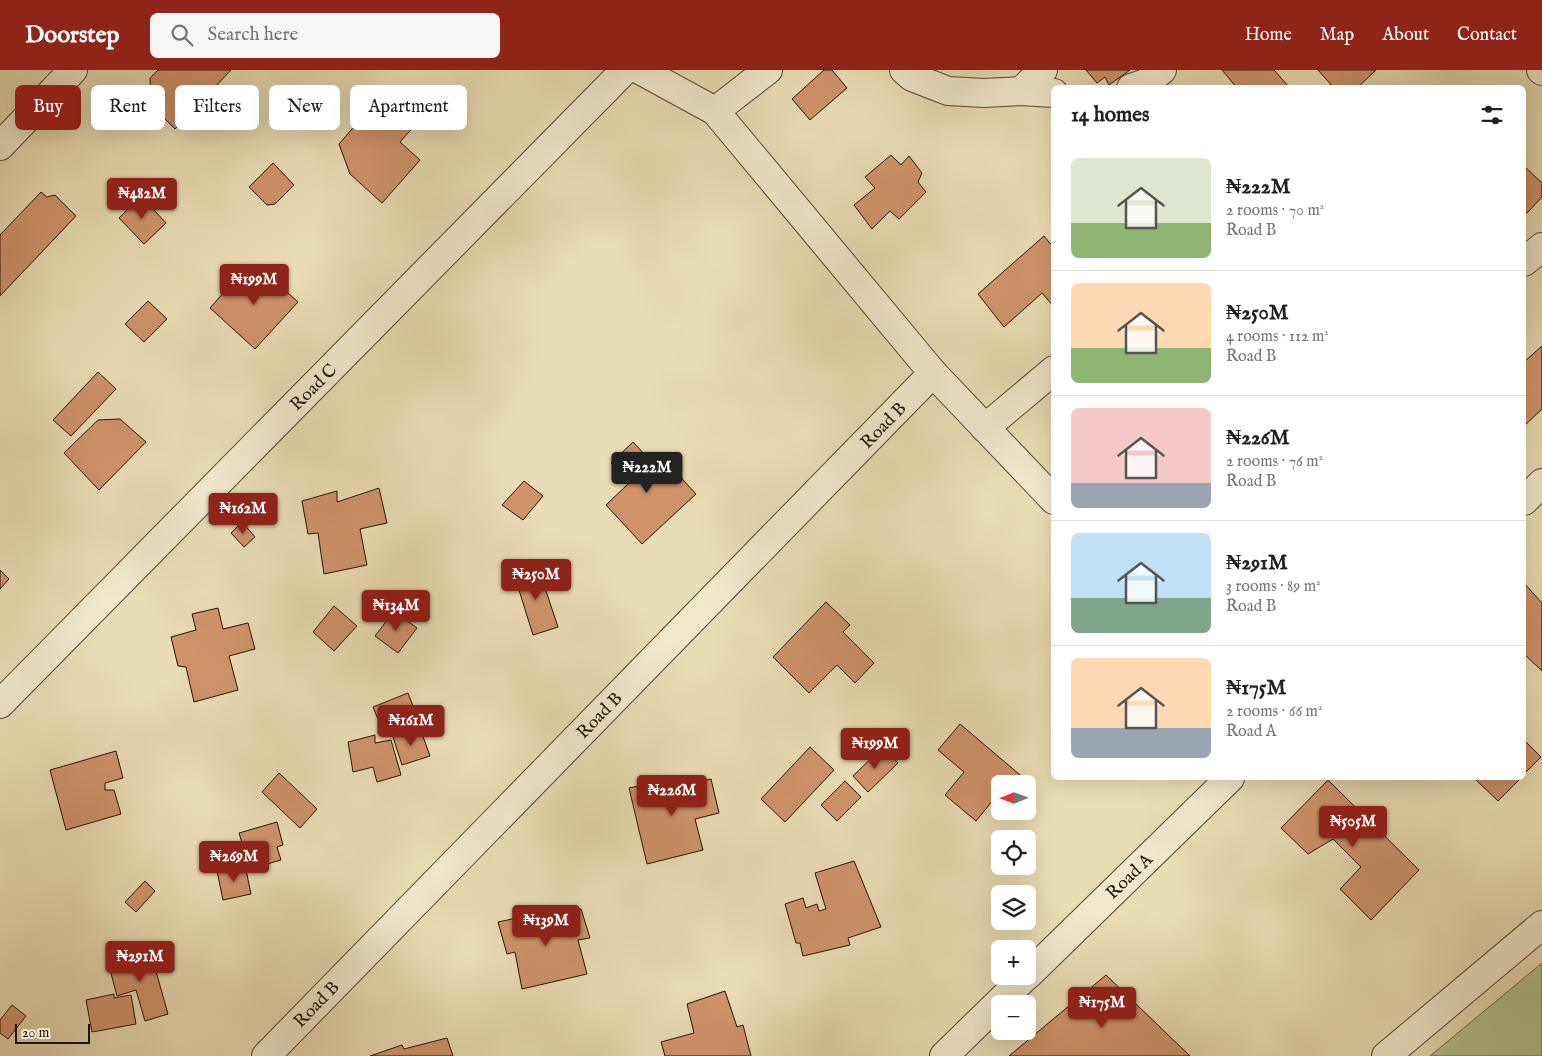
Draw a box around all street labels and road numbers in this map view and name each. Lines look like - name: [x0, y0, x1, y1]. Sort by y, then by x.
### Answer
- street label: Road C: [286, 360, 343, 417]
- street label: Road B: [856, 398, 912, 454]
- street label: Road B: [572, 688, 628, 744]
- street label: Road A: [1102, 849, 1159, 905]
- street label: Road B: [289, 977, 345, 1033]

